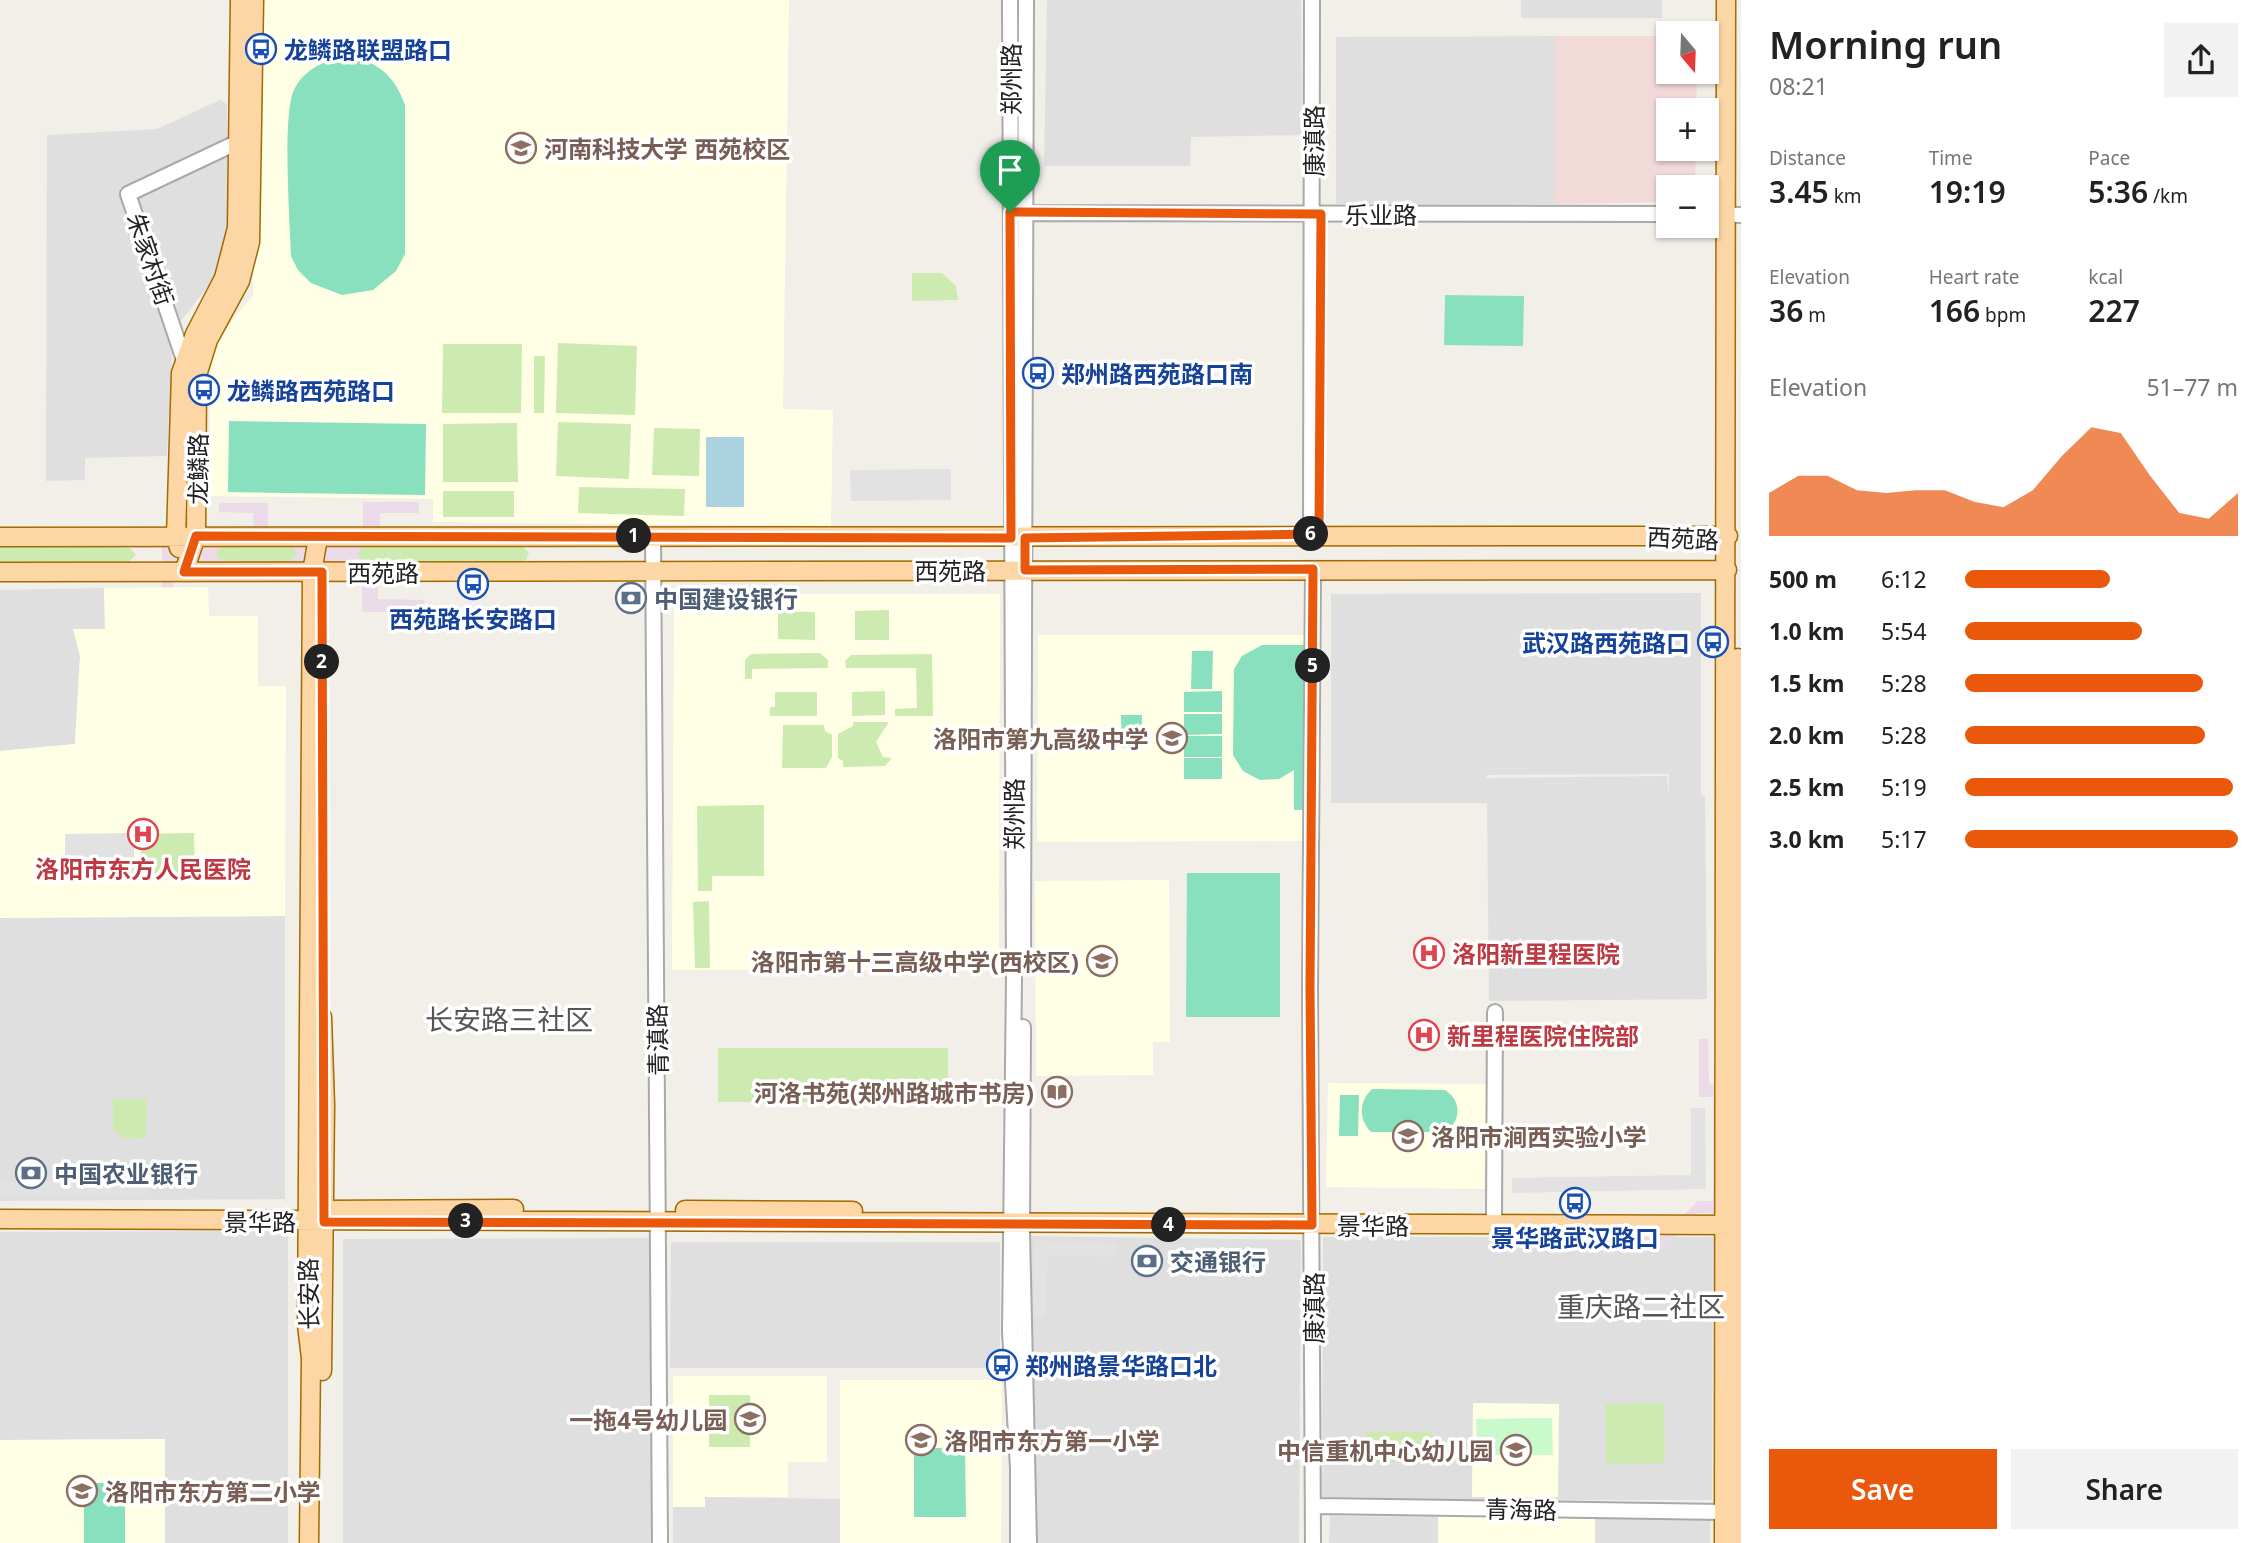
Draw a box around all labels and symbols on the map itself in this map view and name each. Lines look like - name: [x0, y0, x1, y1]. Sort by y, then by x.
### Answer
- north arrow: [1656, 21, 1718, 84]
- bus stop icon: 龙鳞路联盟路口: [244, 32, 278, 66]
- place label: 龙鳞路联盟路口: [284, 33, 452, 66]
- street label: 郑州路: [994, 43, 1027, 115]
- street label: 康滇路: [1297, 105, 1330, 177]
- school or university icon: 河南科技大学 西苑校区: [504, 131, 538, 165]
- place label: 河南科技大学 西苑校区: [544, 132, 790, 165]
- pin: [980, 140, 1040, 212]
- street label: 乐业路: [1345, 198, 1417, 231]
- street label: 朱家村街: [120, 208, 182, 310]
- bus stop icon: 郑州路西苑路口南: [1021, 356, 1055, 390]
- place label: 郑州路西苑路口南: [1061, 357, 1253, 390]
- bus stop icon: 龙鳞路西苑路口: [187, 373, 221, 407]
- place label: 龙鳞路西苑路口: [227, 374, 395, 407]
- street label: 龙鳞路: [181, 433, 214, 505]
- pin: 6: [1294, 516, 1328, 552]
- pin: 1: [616, 518, 652, 554]
- street label: 西苑路: [1646, 520, 1720, 556]
- street label: 西苑路: [914, 554, 986, 587]
- street label: 西苑路: [347, 556, 419, 589]
- bus stop icon: 西苑路长安路口: [456, 567, 490, 601]
- bank icon: 中国建设银行: [614, 581, 648, 615]
- place label: 中国建设银行: [654, 582, 798, 615]
- place label: 西苑路长安路口: [389, 602, 557, 635]
- bus stop icon: 武汉路西苑路口: [1696, 625, 1730, 659]
- place label: 武汉路西苑路口: [1522, 626, 1690, 659]
- pin: 2: [304, 644, 340, 680]
- pin: 5: [1296, 648, 1330, 684]
- school or university icon: 洛阳市第九高级中学: [1155, 721, 1189, 755]
- place label: 洛阳市第九高级中学: [933, 722, 1149, 755]
- street label: 郑州路: [997, 778, 1030, 850]
- hospital icon: 洛阳市东方人民医院: [126, 817, 160, 851]
- place label: 洛阳市东方人民医院: [35, 852, 251, 885]
- hospital icon: 洛阳新里程医院: [1412, 936, 1446, 970]
- place label: 洛阳新里程医院: [1452, 937, 1620, 970]
- school or university icon: 洛阳市第十三高级中学(西校区): [1085, 944, 1119, 978]
- place label: 洛阳市第十三高级中学(西校区): [751, 945, 1079, 978]
- district label: 长安路三社区: [425, 1000, 593, 1038]
- street label: 青滇路: [640, 1004, 674, 1076]
- hospital icon: 新里程医院住院部: [1407, 1018, 1441, 1052]
- place label: 新里程医院住院部: [1447, 1019, 1639, 1052]
- library icon: 河洛书苑(郑州路城市书房): [1040, 1075, 1074, 1109]
- place label: 河洛书苑(郑州路城市书房): [754, 1076, 1034, 1109]
- school or university icon: 洛阳市涧西实验小学: [1391, 1119, 1425, 1153]
- place label: 洛阳市涧西实验小学: [1431, 1120, 1647, 1153]
- bank icon: 中国农业银行: [14, 1156, 48, 1190]
- place label: 中国农业银行: [54, 1157, 198, 1190]
- bus stop icon: 景华路武汉路口: [1558, 1186, 1592, 1220]
- pin: 3: [448, 1204, 484, 1238]
- street label: 景华路: [224, 1205, 296, 1238]
- pin: 4: [1152, 1208, 1186, 1242]
- street label: 景华路: [1337, 1209, 1409, 1242]
- place label: 景华路武汉路口: [1491, 1221, 1659, 1254]
- bank icon: 交通银行: [1130, 1244, 1164, 1278]
- place label: 交通银行: [1170, 1245, 1266, 1278]
- street label: 长安路: [291, 1258, 325, 1330]
- street label: 康滇路: [1297, 1272, 1330, 1344]
- district label: 重庆路二社区: [1557, 1287, 1725, 1325]
- bus stop icon: 郑州路景华路口北: [985, 1348, 1019, 1382]
- place label: 郑州路景华路口北: [1025, 1349, 1217, 1382]
- school or university icon: 一拖4号幼儿园: [733, 1402, 767, 1436]
- place label: 一拖4号幼儿园: [569, 1403, 727, 1436]
- school or university icon: 洛阳市东方第一小学: [904, 1423, 938, 1457]
- place label: 洛阳市东方第一小学: [944, 1424, 1160, 1457]
- school or university icon: 中信重机中心幼儿园: [1499, 1433, 1533, 1467]
- place label: 中信重机中心幼儿园: [1277, 1434, 1493, 1467]
- school or university icon: 洛阳市东方第二小学: [65, 1474, 99, 1508]
- place label: 洛阳市东方第二小学: [105, 1475, 321, 1508]
- street label: 青海路: [1485, 1492, 1557, 1526]

